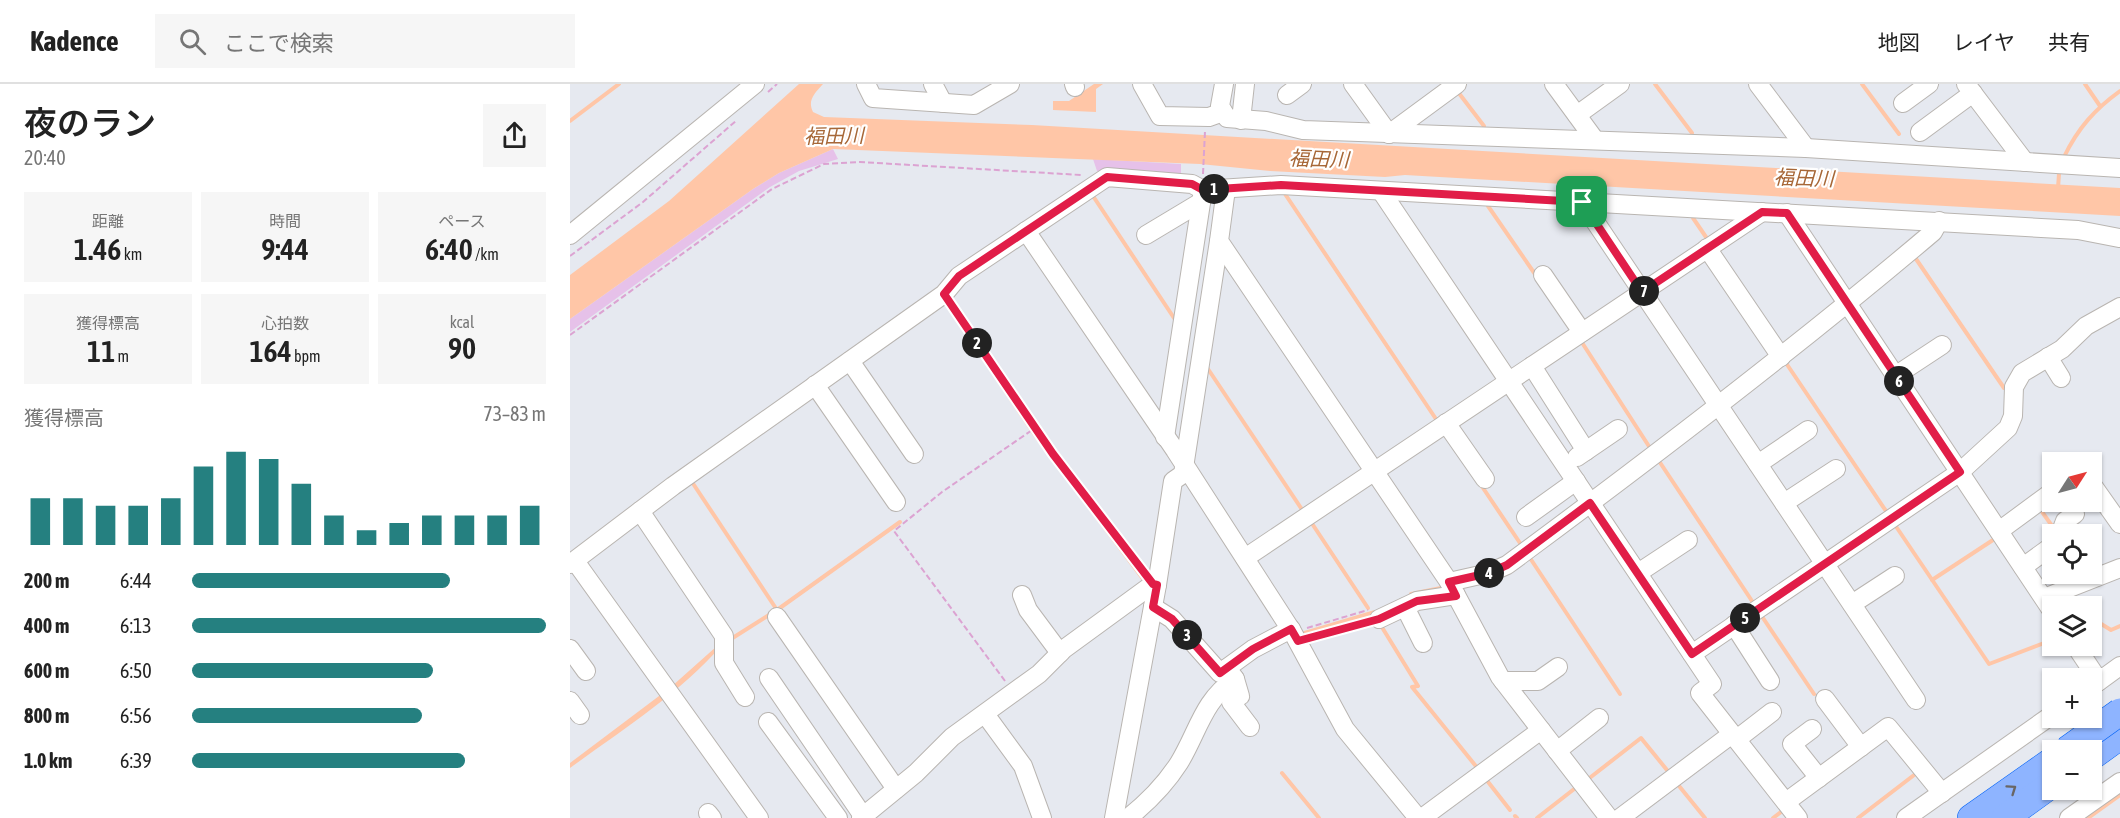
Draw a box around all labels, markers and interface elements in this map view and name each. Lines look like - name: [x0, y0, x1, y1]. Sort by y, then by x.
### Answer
- search box: [155, 14, 575, 68]
- text: Kadence: [30, 25, 119, 57]
- icon: search: [176, 25, 209, 58]
- text: ここで検索: [224, 30, 334, 56]
- text: 地図: [1878, 30, 1920, 54]
- text: レイヤ: [1953, 30, 2015, 54]
- text: 共有: [2048, 30, 2090, 54]
- text: 夜のラン: [24, 104, 156, 142]
- button: share: [483, 104, 546, 167]
- water label: 福田川: [804, 123, 866, 148]
- text: 20:40: [24, 146, 66, 169]
- water label: 福田川: [1289, 146, 1351, 171]
- water label: 福田川: [1774, 165, 1836, 190]
- pin: 1: [1199, 174, 1229, 204]
- pin: [1556, 176, 1607, 227]
- text: 1: [1210, 180, 1218, 198]
- icon: arrive: [1565, 185, 1598, 218]
- text: 距離: [92, 212, 124, 230]
- text: 時間: [269, 212, 301, 230]
- text: ペース: [438, 212, 486, 230]
- text: 1.46: [74, 232, 121, 266]
- text: 9:44: [261, 232, 309, 266]
- text: 6:40: [425, 232, 473, 266]
- text: km: [121, 245, 142, 263]
- text: /km: [473, 245, 499, 263]
- pin: 7: [1629, 276, 1659, 306]
- text: 7: [1640, 282, 1648, 300]
- text: kcal: [450, 313, 474, 331]
- text: 獲得標高: [76, 314, 140, 332]
- text: 心拍数: [261, 314, 309, 332]
- pin: 2: [962, 328, 992, 358]
- text: 90: [448, 331, 476, 365]
- text: 11: [87, 334, 115, 368]
- text: 164: [249, 334, 292, 368]
- text: 2: [973, 334, 981, 352]
- text: m: [115, 347, 129, 365]
- text: bpm: [292, 347, 321, 365]
- pin: 6: [1884, 366, 1914, 396]
- text: 6: [1895, 372, 1903, 390]
- text: 73–83 m: [483, 402, 546, 425]
- text: 獲得標高: [24, 406, 104, 429]
- north arrow: [2042, 452, 2102, 512]
- map controls: [2042, 452, 2102, 800]
- button: locate: [2042, 524, 2102, 584]
- pin: 4: [1474, 558, 1504, 588]
- text: 4: [1485, 564, 1493, 582]
- text: 200 m: [24, 569, 69, 592]
- text: 6:44: [120, 569, 152, 592]
- button: layers: [2042, 596, 2102, 656]
- pin: 5: [1730, 603, 1760, 633]
- text: 5: [1741, 609, 1749, 627]
- text: 400 m: [24, 614, 69, 637]
- text: 6:13: [120, 614, 152, 637]
- pin: 3: [1172, 620, 1202, 650]
- text: 3: [1183, 626, 1191, 644]
- text: 600 m: [24, 659, 69, 682]
- text: 6:50: [120, 659, 152, 682]
- button: +: [2042, 668, 2102, 728]
- text: 800 m: [24, 704, 69, 727]
- text: 6:56: [120, 704, 152, 727]
- button: −: [2042, 740, 2102, 800]
- text: 1.0 km: [24, 749, 72, 772]
- text: 6:39: [120, 749, 152, 772]
- one-way arrow: [2005, 785, 2016, 796]

